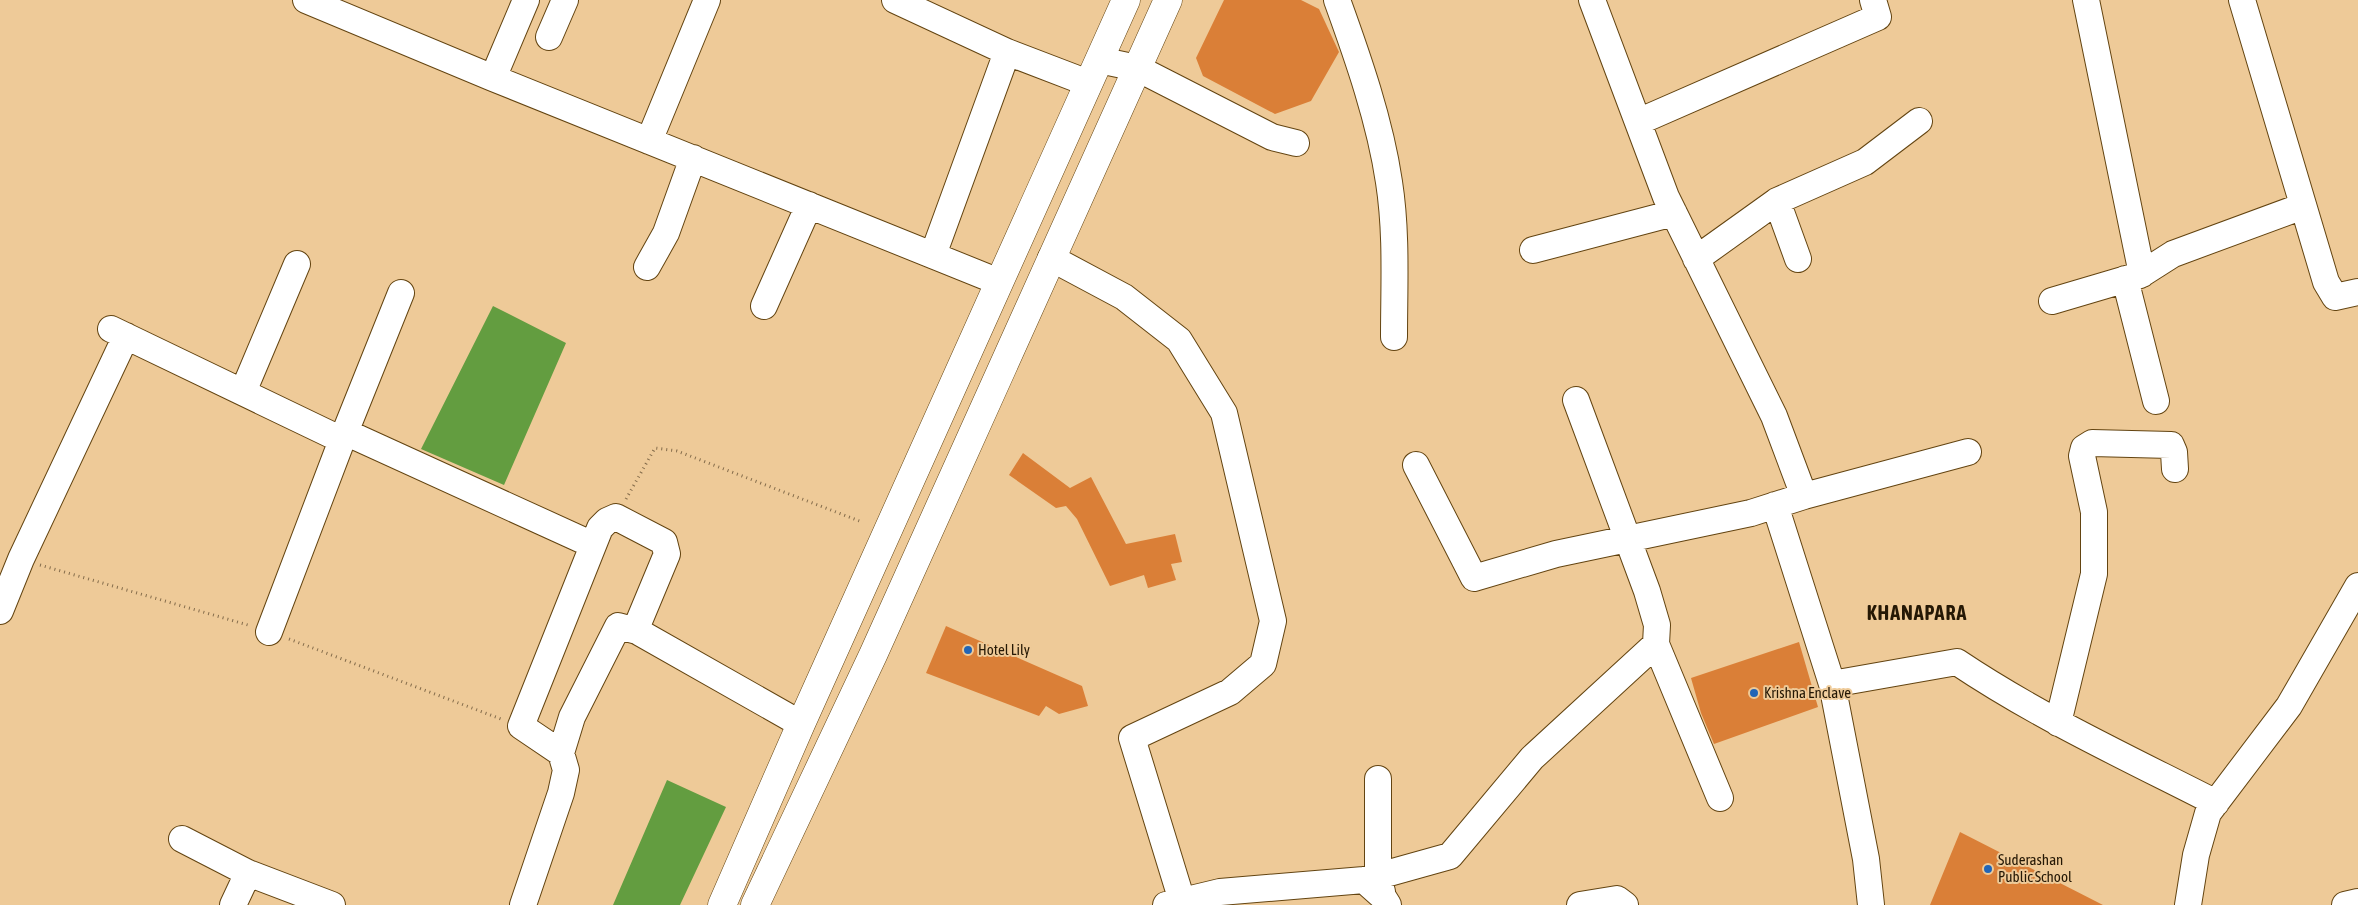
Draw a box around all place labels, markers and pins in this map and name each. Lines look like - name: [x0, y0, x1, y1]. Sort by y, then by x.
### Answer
- place label: Hotel Lily: [978, 641, 1030, 658]
- marker: Hotel Lily: [962, 644, 974, 656]
- place label: Krishna Enclave: [1764, 684, 1851, 701]
- marker: Krishna Enclave: [1748, 687, 1760, 699]
- place label: Suderashan Public School: [1998, 851, 2072, 885]
- marker: Suderashan Public School: [1982, 863, 1994, 875]

